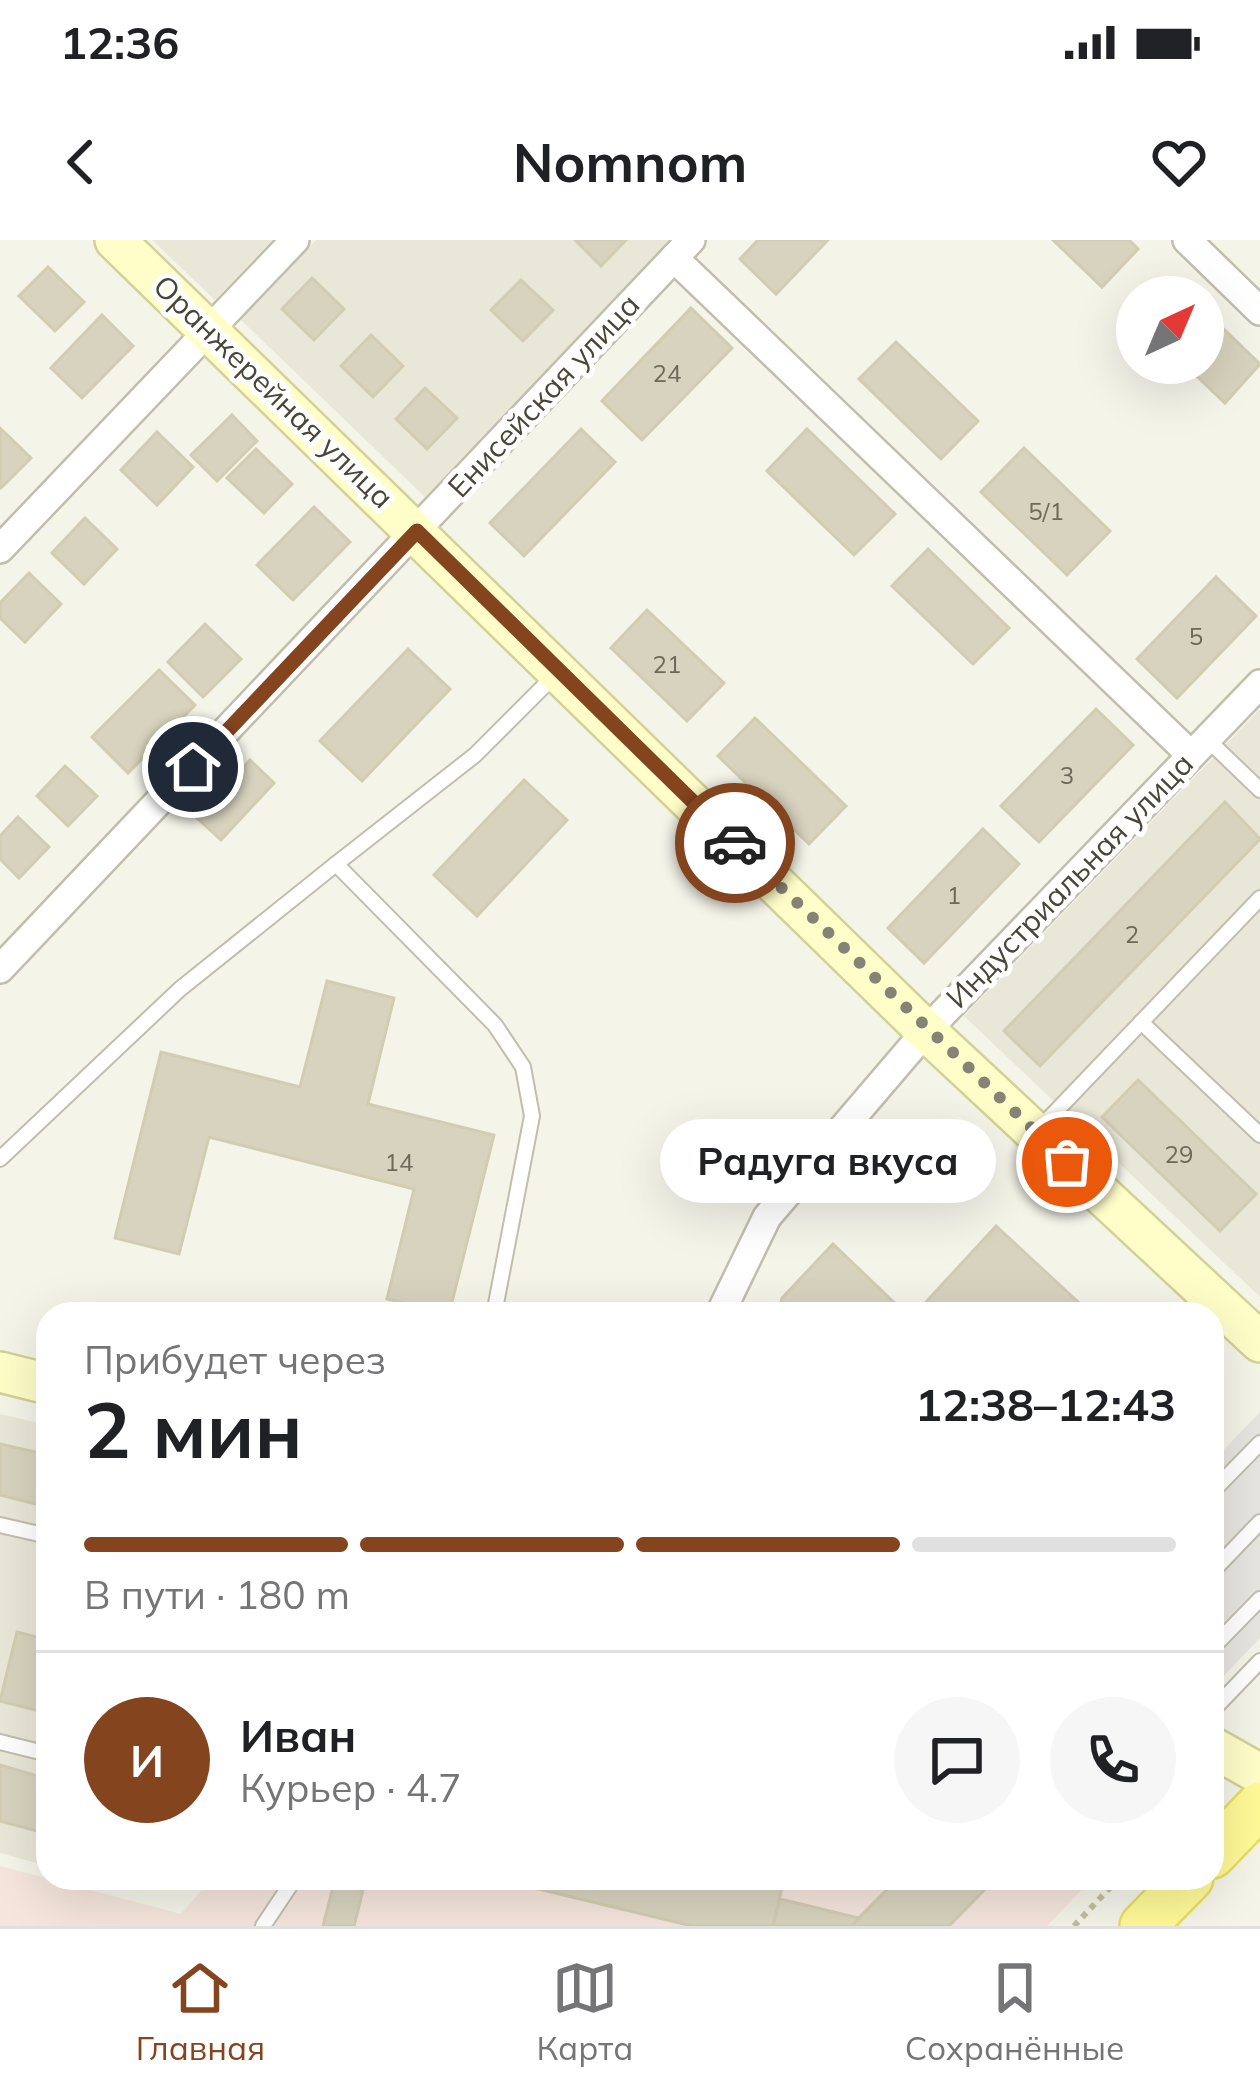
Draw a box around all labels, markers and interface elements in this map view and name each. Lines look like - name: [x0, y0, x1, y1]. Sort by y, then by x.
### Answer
- text: 12:36: [60, 14, 179, 70]
- text: Nomnom: [513, 128, 747, 196]
- icon: back: [48, 129, 114, 195]
- icon: heart: [1146, 129, 1212, 195]
- street label: Оранжерейная улица: [146, 267, 402, 516]
- north arrow: [1116, 276, 1224, 384]
- map controls: [1116, 276, 1224, 384]
- street label: Енисейская улица: [439, 286, 647, 505]
- house number: 24: [653, 358, 681, 388]
- house number: 5/1: [1028, 496, 1064, 526]
- house number: 5: [1189, 621, 1203, 651]
- house number: 21: [653, 649, 681, 679]
- pin: [142, 716, 244, 818]
- icon: home: [160, 734, 226, 800]
- street label: Индустриальная улица: [938, 745, 1201, 1016]
- house number: 3: [1060, 760, 1074, 790]
- courier: [675, 783, 795, 903]
- icon: car: [702, 810, 768, 876]
- house number: 1: [947, 880, 961, 910]
- house number: 2: [1125, 919, 1139, 949]
- pin: [1016, 1111, 1118, 1213]
- callout: Радуга вкуса: [659, 1120, 995, 1204]
- icon: bag: [1034, 1129, 1100, 1195]
- text: Радуга вкуса: [697, 1136, 959, 1185]
- house number: 29: [1165, 1139, 1193, 1169]
- house number: 14: [385, 1147, 413, 1177]
- text: Прибудет через: [84, 1335, 386, 1384]
- text: 12:38–12:43: [915, 1376, 1176, 1432]
- text: 2 мин: [84, 1380, 303, 1478]
- text: В пути · 180 m: [84, 1570, 350, 1619]
- button: chat: [894, 1697, 1020, 1823]
- button: phone: [1050, 1697, 1176, 1823]
- text: Иван: [240, 1707, 356, 1763]
- text: И: [130, 1732, 164, 1788]
- text: Курьер · 4.7: [240, 1763, 461, 1812]
- tab: Главная: [136, 1955, 265, 2068]
- tab: Карта: [536, 1955, 634, 2068]
- tab: Сохранённые: [905, 1955, 1124, 2068]

